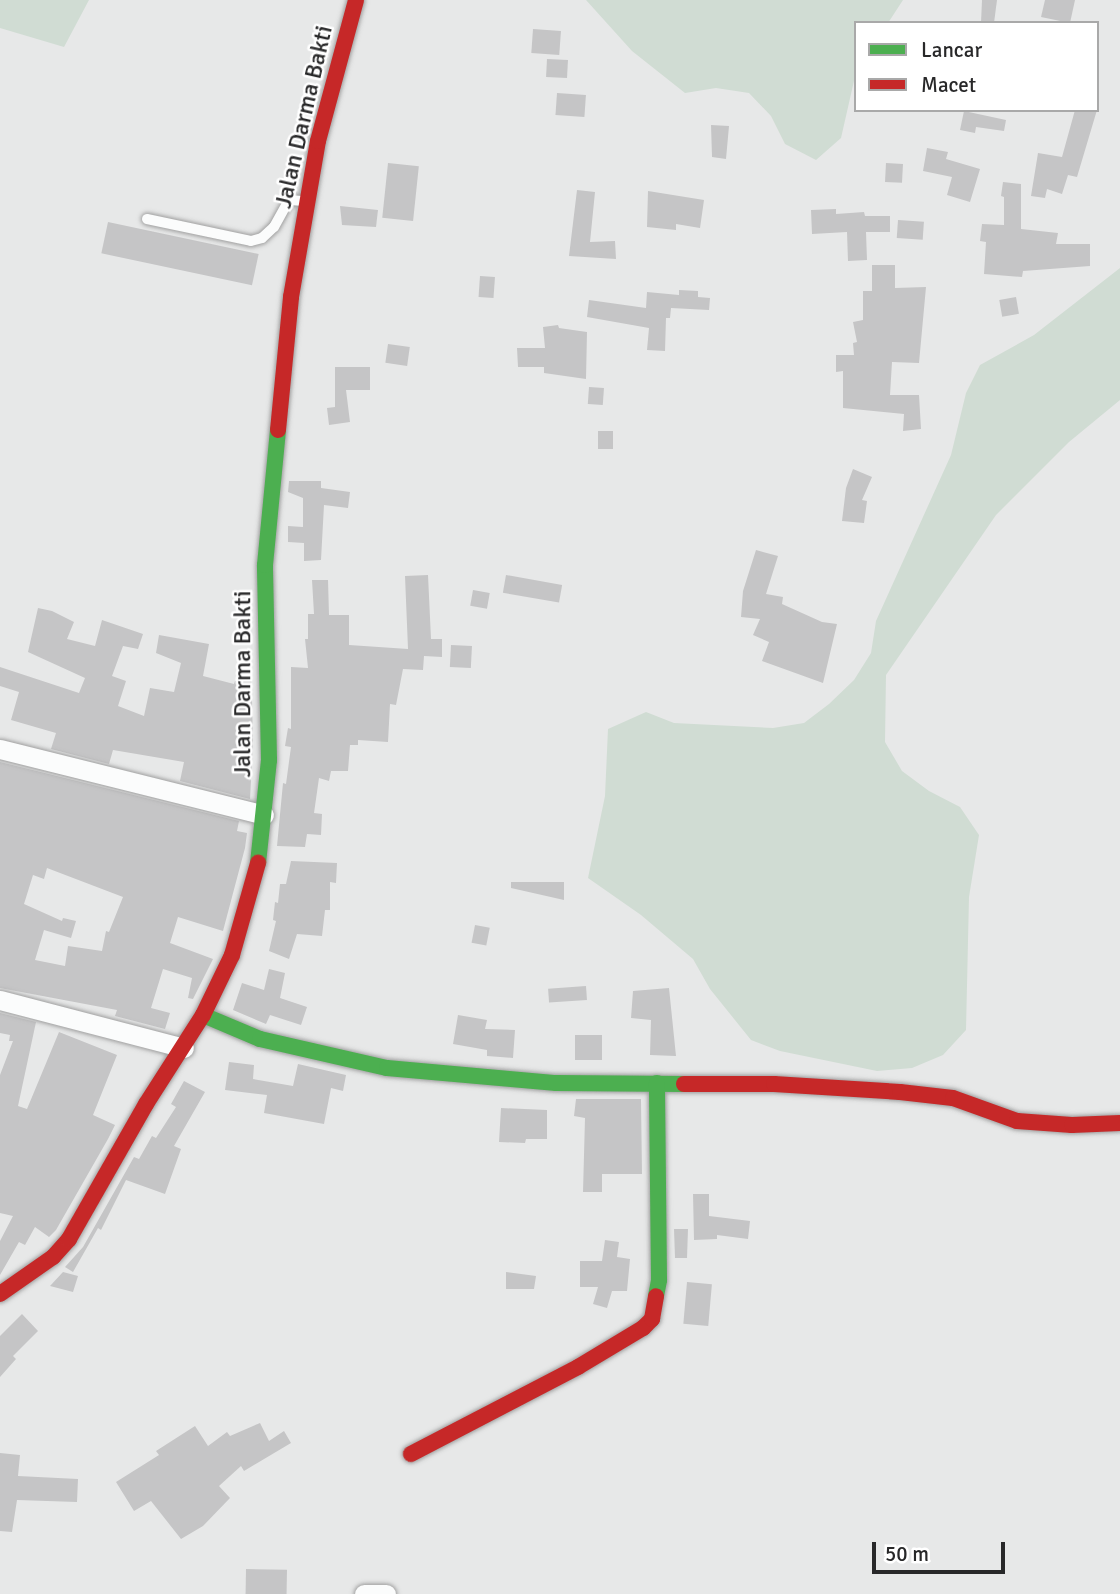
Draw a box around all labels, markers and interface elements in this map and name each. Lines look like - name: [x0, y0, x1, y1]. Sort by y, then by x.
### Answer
- legend: [854, 21, 1099, 112]
- street label: Jalan Darma Bakti: [269, 23, 339, 211]
- text: Lancar: [921, 37, 982, 63]
- text: Macet: [921, 72, 976, 98]
- street label: Jalan Darma Bakti: [229, 591, 257, 777]
- scale bar: [875, 1528, 1008, 1572]
- text: 50 m: [885, 1541, 929, 1567]

